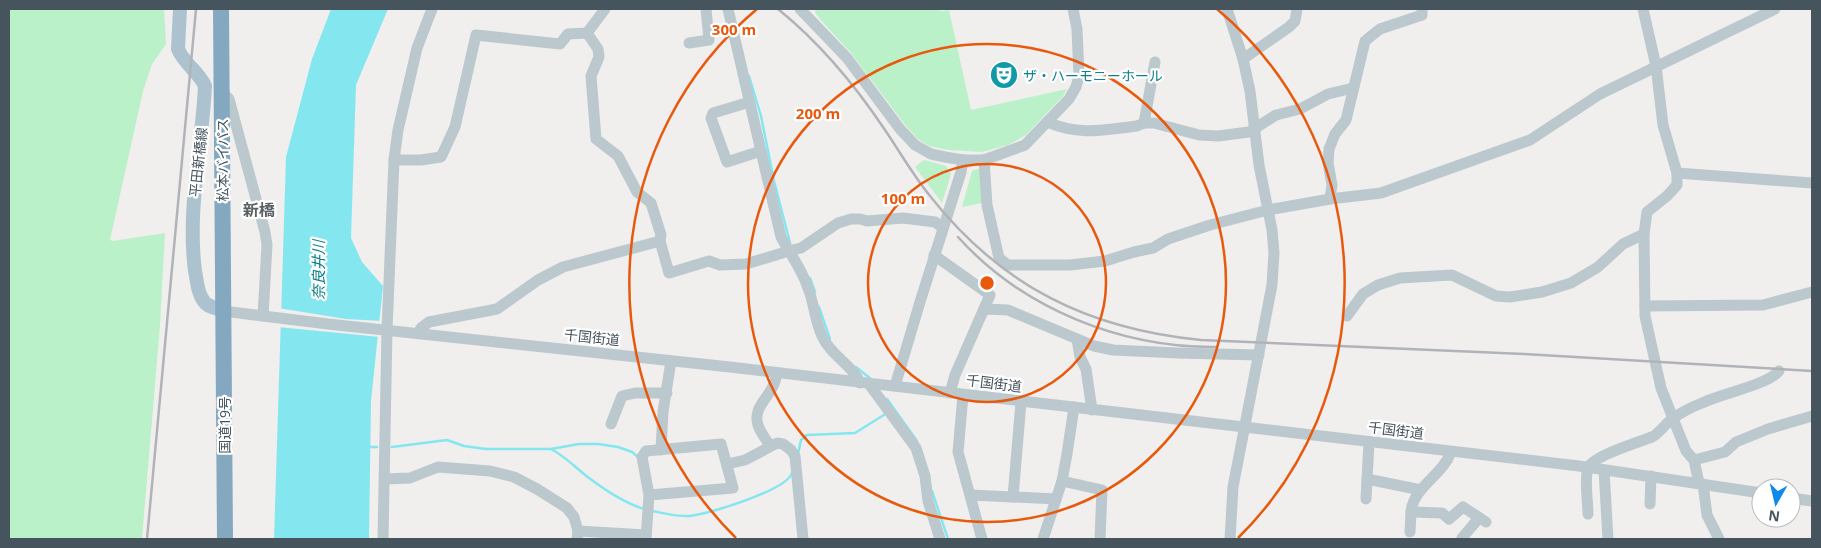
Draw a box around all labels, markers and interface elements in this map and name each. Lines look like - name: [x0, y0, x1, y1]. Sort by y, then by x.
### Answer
- text: 300 m: [712, 19, 756, 39]
- theatre icon: ザ・ハーモニーホール: [989, 60, 1019, 90]
- place label: ザ・ハーモニーホール: [1023, 66, 1163, 85]
- text: 200 m: [796, 103, 840, 123]
- street label: 松本バイパス: [213, 118, 232, 202]
- street label: 平田新橋線: [185, 126, 211, 198]
- text: 100 m: [881, 188, 925, 208]
- district label: 新橋: [243, 199, 275, 221]
- water label: 奈良井川: [308, 238, 328, 300]
- centre of rings: [978, 274, 996, 292]
- street label: 千国街道: [563, 325, 621, 349]
- street label: 千国街道: [965, 370, 1023, 396]
- street label: 国道19号: [215, 396, 234, 454]
- street label: 千国街道: [1367, 417, 1425, 443]
- north arrow: [1751, 478, 1801, 528]
- text: N: [1767, 506, 1781, 527]

